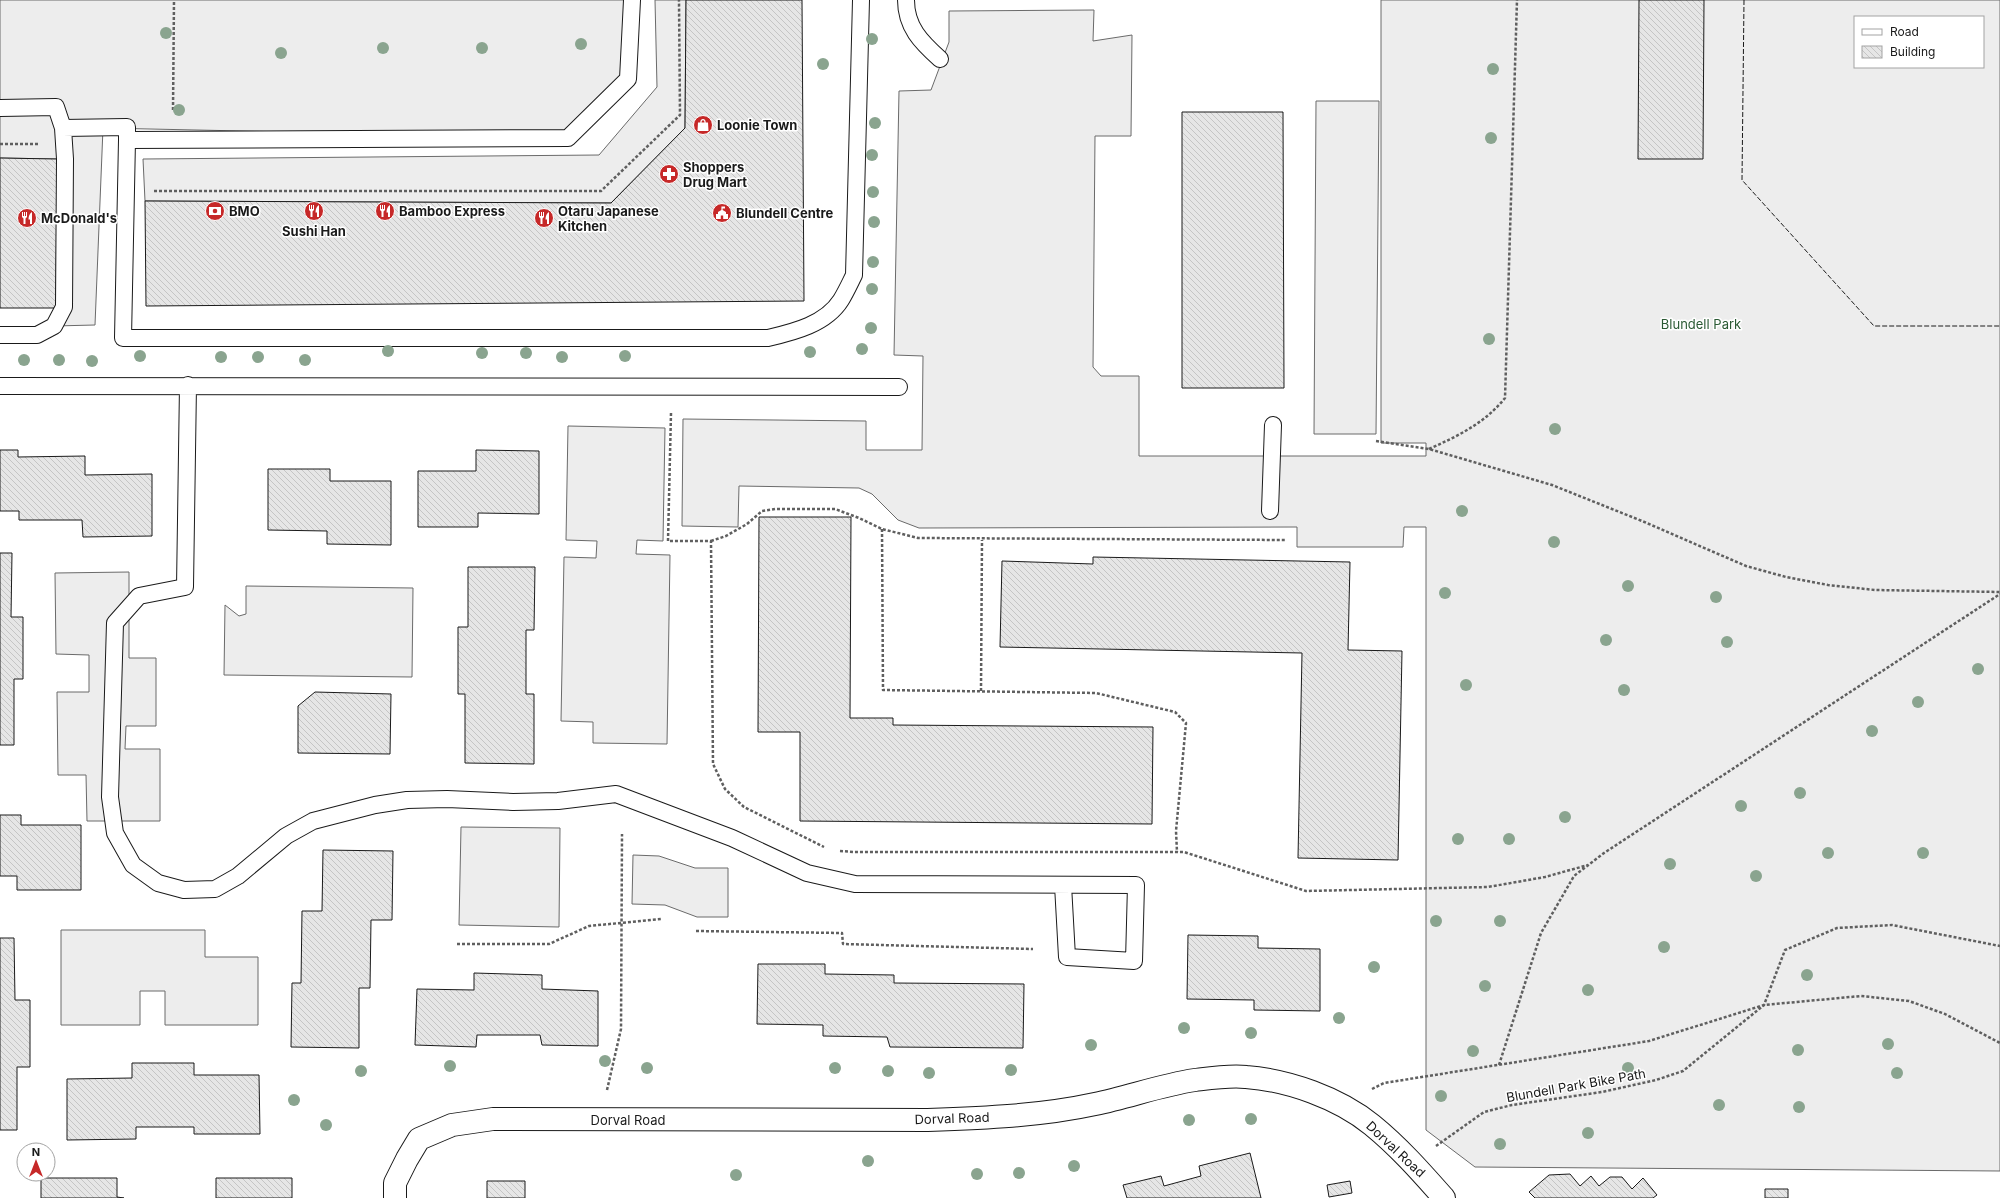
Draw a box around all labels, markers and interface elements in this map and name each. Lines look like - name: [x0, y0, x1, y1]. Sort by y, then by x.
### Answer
- legend: [1854, 16, 1984, 68]
- text: Road: [1890, 24, 1919, 39]
- text: Building: [1890, 44, 1935, 59]
- shop icon: Loonie Town: [692, 114, 714, 136]
- place label: Loonie Town: [717, 117, 797, 133]
- place label: Shoppers Drug Mart: [683, 159, 747, 190]
- pharmacy icon: Shoppers Drug Mart: [658, 163, 680, 185]
- bank icon: BMO: [204, 200, 226, 222]
- restaurant icon: Sushi Han: [303, 200, 325, 222]
- restaurant icon: Bamboo Express: [374, 200, 396, 222]
- public building icon: Blundell Centre: [711, 202, 733, 224]
- place label: BMO: [229, 203, 260, 219]
- place label: Bamboo Express: [399, 203, 505, 219]
- place label: Otaru Japanese Kitchen: [558, 203, 659, 234]
- place label: Blundell Centre: [736, 205, 834, 221]
- restaurant icon: McDonald's: [16, 207, 38, 229]
- restaurant icon: Otaru Japanese Kitchen: [533, 207, 555, 229]
- place label: McDonald's: [41, 210, 117, 226]
- place label: Sushi Han: [282, 223, 346, 239]
- park label: Blundell Park: [1661, 316, 1741, 332]
- street label: Blundell Park Bike Path: [1505, 1065, 1647, 1105]
- street label: Dorval Road: [914, 1109, 990, 1127]
- street label: Dorval Road: [591, 1112, 665, 1128]
- street label: Dorval Road: [1363, 1118, 1429, 1180]
- north arrow: [16, 1142, 56, 1182]
- text: N: [32, 1145, 40, 1159]

